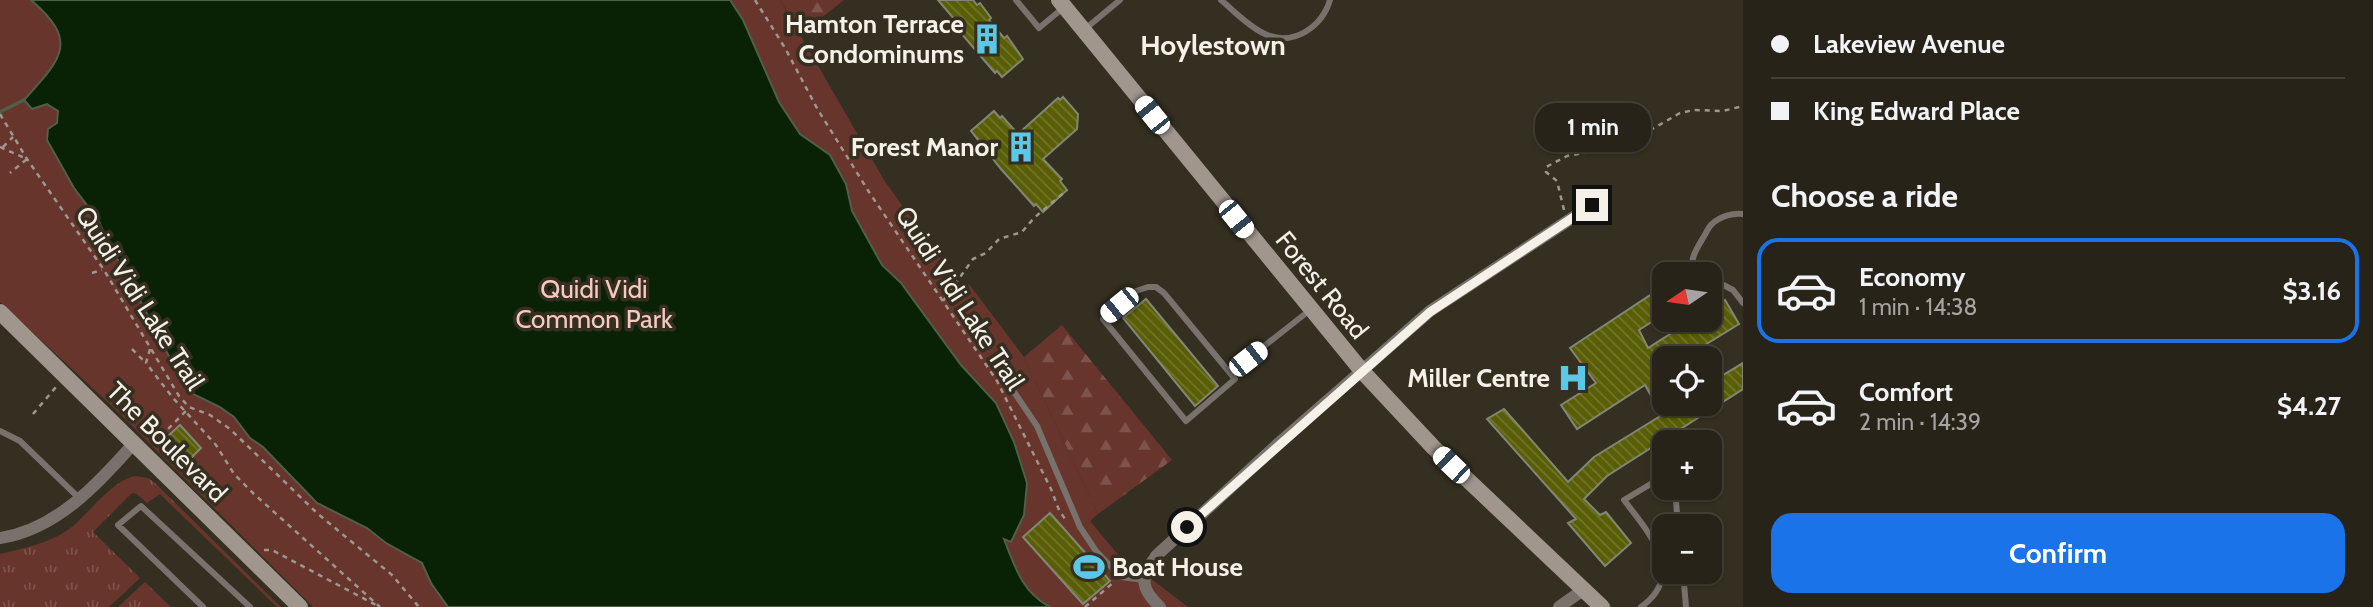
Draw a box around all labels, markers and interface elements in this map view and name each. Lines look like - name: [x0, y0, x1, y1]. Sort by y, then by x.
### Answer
- place label: Hamton Terrace Condominums: [785, 8, 964, 70]
- building icon: Hamton Terrace Condominums: [970, 22, 1004, 56]
- district label: Hoylestown: [1140, 28, 1286, 62]
- text: Lakeview Avenue: [1813, 28, 2005, 60]
- car: [1131, 92, 1174, 138]
- text: King Edward Place: [1813, 95, 2020, 127]
- callout: 1 min: [1534, 104, 1650, 152]
- text: 1 min: [1567, 113, 1619, 141]
- building icon: Forest Manor: [1004, 130, 1038, 164]
- place label: Forest Manor: [851, 131, 998, 163]
- text: Choose a ride: [1771, 176, 1958, 215]
- route end: [1576, 189, 1608, 221]
- car: [1215, 196, 1258, 242]
- street label: Quidi Vidi Lake Trail: [69, 200, 211, 396]
- street label: Quidi Vidi Lake Trail: [889, 200, 1031, 396]
- street label: Forest Road: [1269, 225, 1375, 345]
- icon: car: [1775, 259, 1838, 322]
- text: Economy: [1859, 261, 1965, 293]
- north arrow: [1652, 262, 1722, 332]
- map controls: [1652, 262, 1722, 584]
- park label: Quidi Vidi Common Park: [515, 273, 673, 335]
- text: $3.16: [2282, 275, 2341, 307]
- car: [1097, 284, 1142, 326]
- text: 1 min · 14:38: [1859, 293, 1977, 321]
- car: [1225, 338, 1272, 380]
- button: locate: [1652, 346, 1722, 416]
- hospital icon: Miller Centre: [1556, 361, 1590, 395]
- place label: Miller Centre: [1407, 362, 1550, 394]
- icon: car: [1775, 374, 1838, 437]
- street label: The Boulevard: [100, 375, 234, 509]
- text: Comfort: [1859, 376, 1953, 408]
- text: $4.27: [2277, 390, 2341, 422]
- text: 2 min · 14:39: [1859, 408, 1981, 436]
- button: +: [1652, 430, 1722, 500]
- car: [1429, 443, 1474, 487]
- route start: [1171, 511, 1203, 543]
- button: Confirm: [1771, 513, 2345, 593]
- button: −: [1652, 514, 1722, 584]
- sports icon: Boat House: [1072, 550, 1106, 584]
- place label: Boat House: [1112, 551, 1243, 583]

